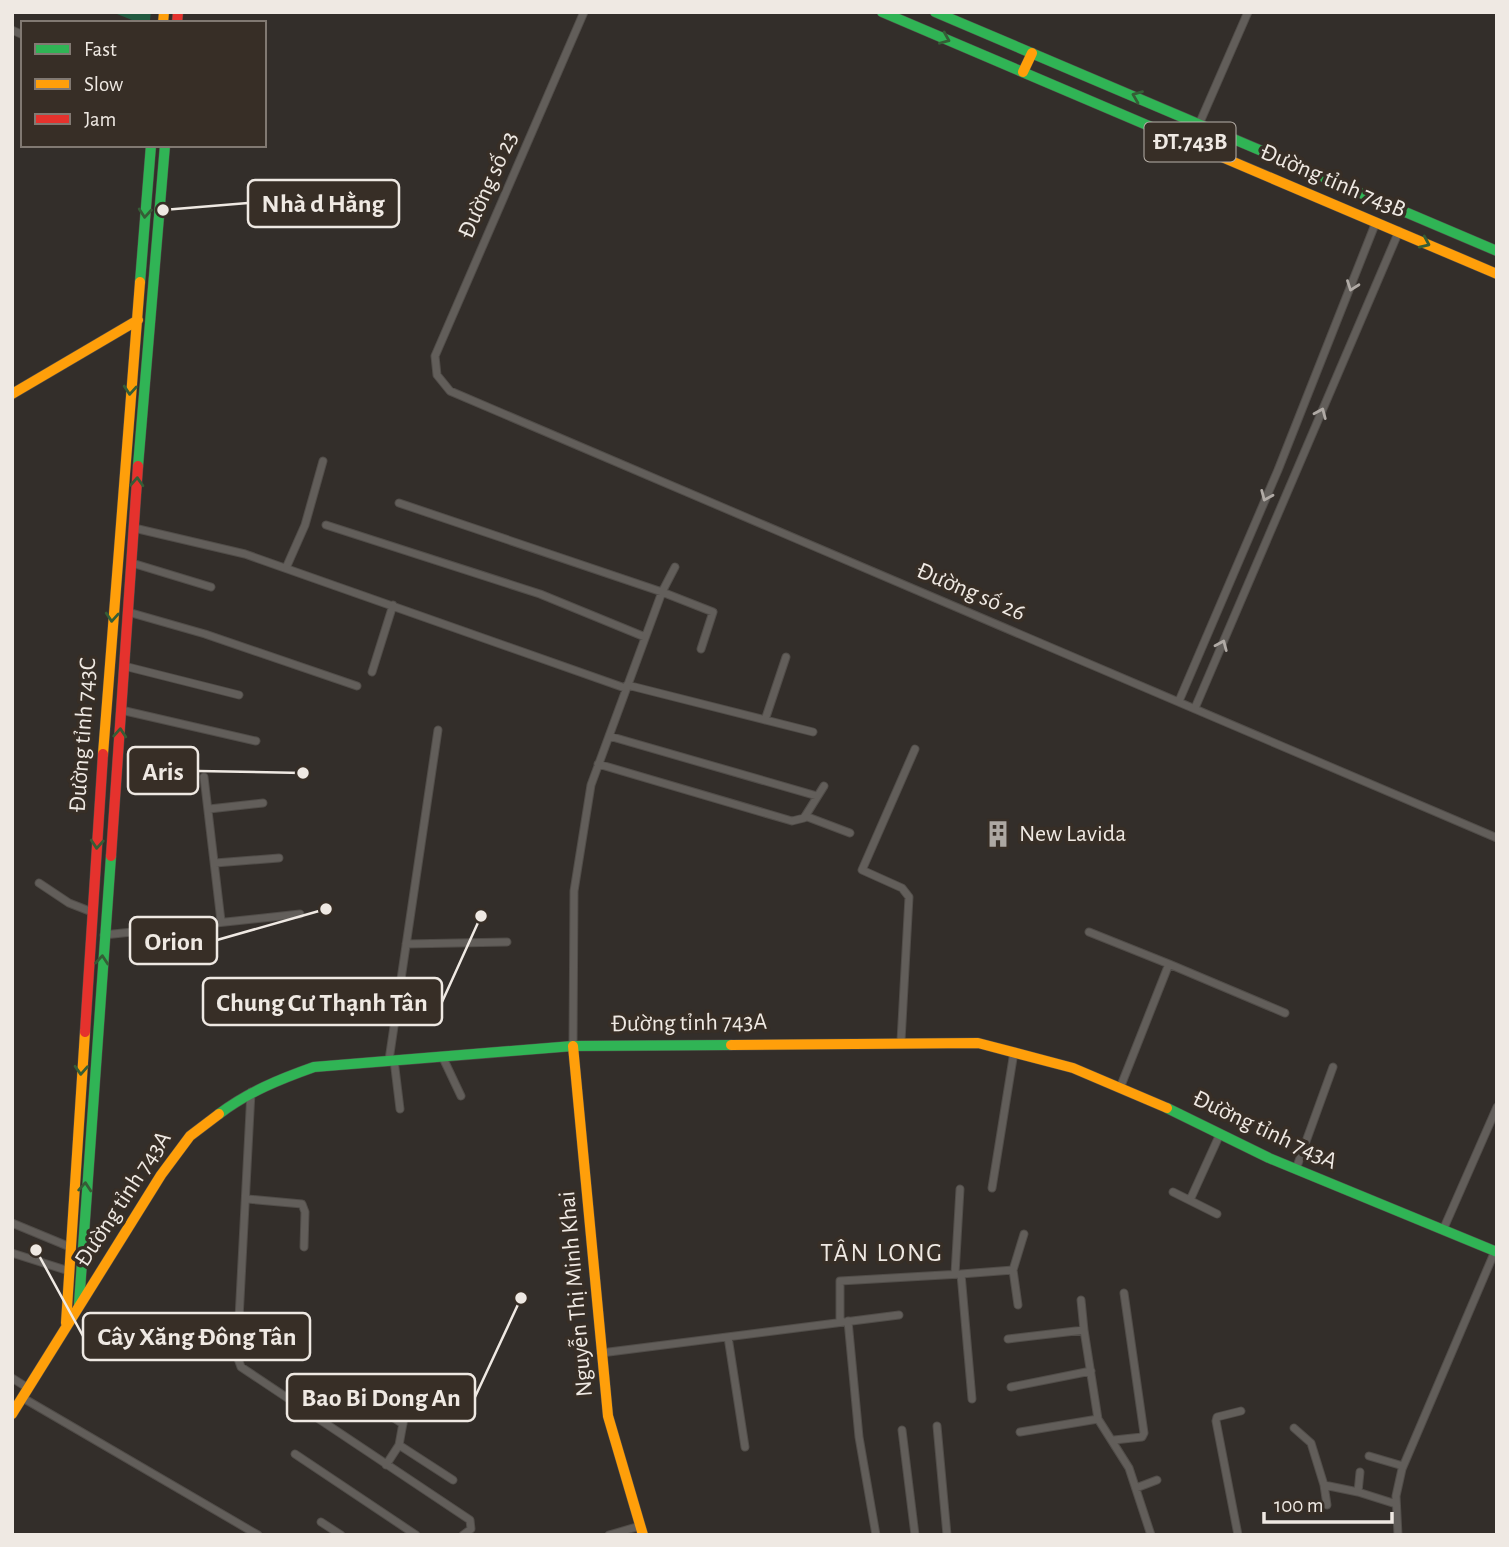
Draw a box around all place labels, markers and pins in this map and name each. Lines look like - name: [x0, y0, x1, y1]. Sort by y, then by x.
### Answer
- callout: Nhà d Hằng: [248, 180, 399, 227]
- callout: Aris: [128, 747, 198, 794]
- building icon: New Lavida: [983, 819, 1013, 849]
- place label: New Lavida: [1019, 822, 1126, 846]
- callout: Orion: [130, 917, 217, 964]
- callout: Chung Cư Thạnh Tân: [203, 978, 442, 1025]
- callout: Cây Xăng Đông Tân: [83, 1313, 310, 1360]
- callout: Bao Bi Dong An: [287, 1374, 475, 1421]

